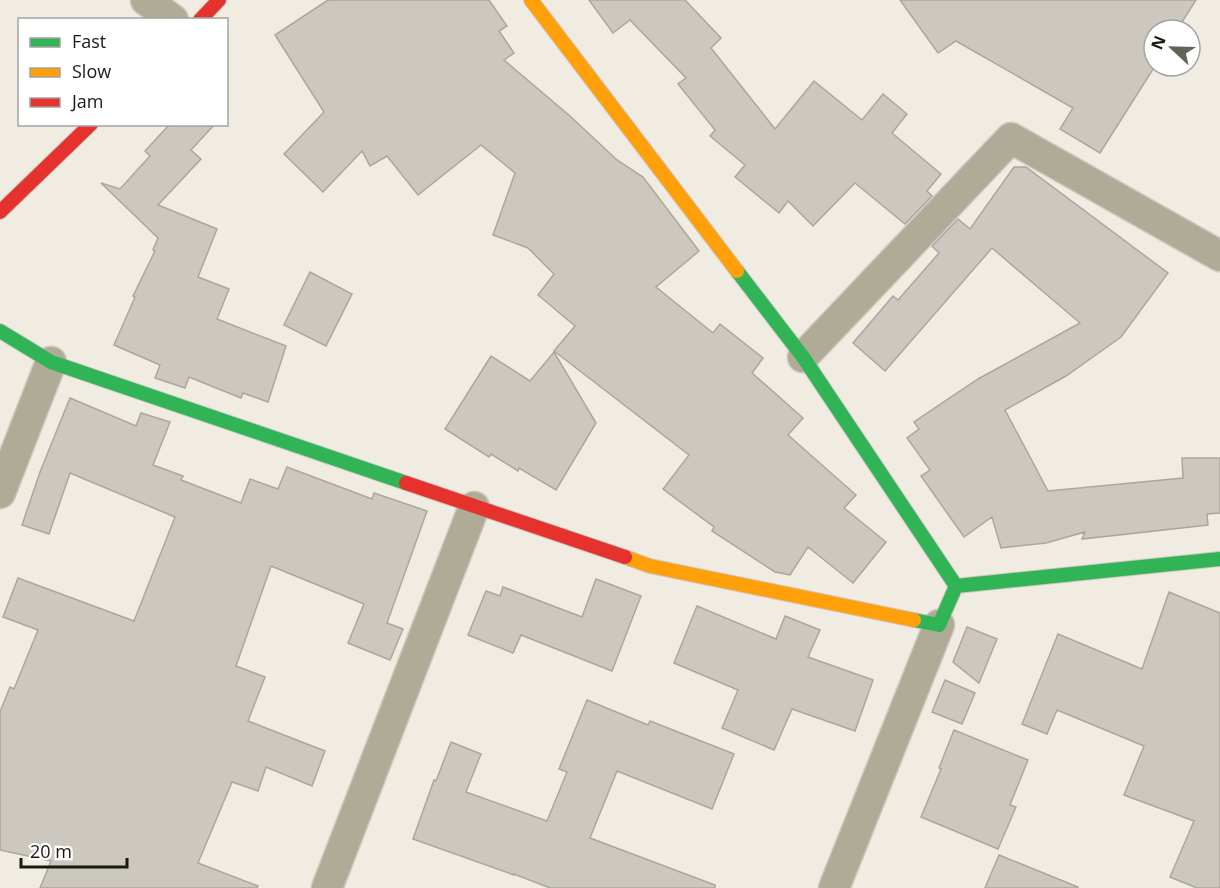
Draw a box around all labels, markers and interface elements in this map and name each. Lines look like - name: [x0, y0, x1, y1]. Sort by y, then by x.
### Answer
- legend: [18, 18, 228, 126]
- north arrow: [1142, 18, 1202, 78]
- text: Fast: [72, 29, 106, 53]
- text: N: [1145, 32, 1171, 53]
- text: Slow: [72, 59, 111, 83]
- text: Jam: [70, 89, 104, 113]
- scale bar: [21, 831, 128, 869]
- text: 20 m: [30, 839, 72, 863]

